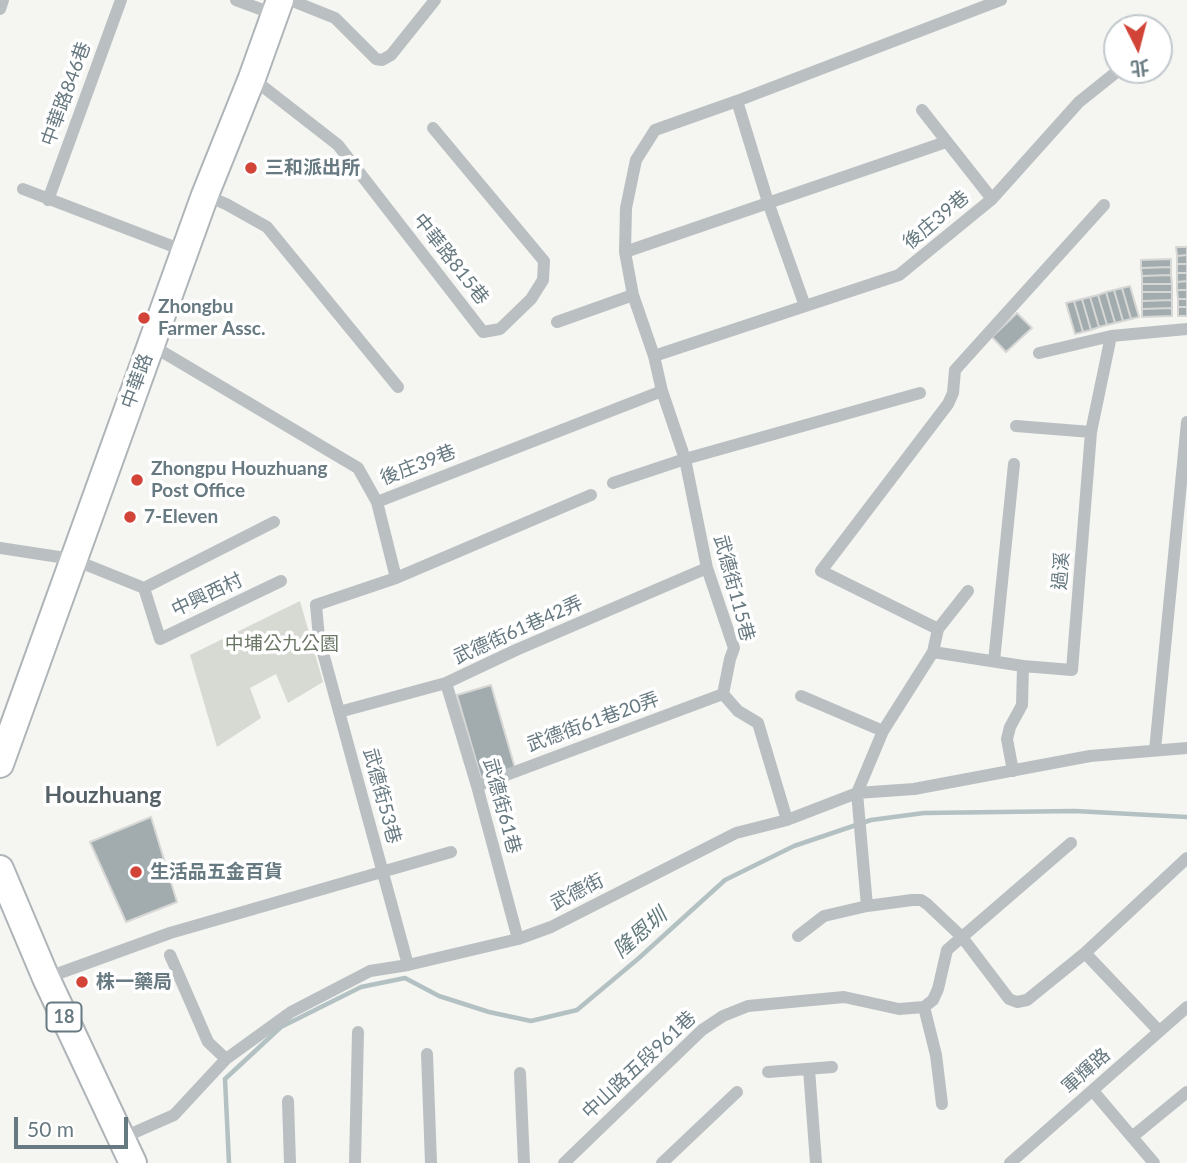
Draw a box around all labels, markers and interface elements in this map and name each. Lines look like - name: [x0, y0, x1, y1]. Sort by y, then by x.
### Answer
- north arrow: [1103, 14, 1173, 84]
- street label: 中華路846巷: [37, 39, 95, 149]
- text: 北: [1129, 56, 1151, 81]
- place label: 三和派出所: [265, 157, 360, 179]
- marker: 三和派出所: [243, 160, 259, 176]
- street label: 後庄39巷: [898, 186, 974, 254]
- street label: 中華路815巷: [408, 209, 494, 309]
- place label: Zhongbu Farmer Assc.: [158, 296, 266, 340]
- marker: Zhongbu Farmer Assc.: [136, 310, 152, 326]
- street label: 中華路: [117, 350, 157, 412]
- street label: 後庄39巷: [377, 440, 459, 490]
- place label: Zhongpu Houzhuang Post Office: [151, 458, 328, 502]
- marker: Zhongpu Houzhuang Post Office: [129, 472, 145, 488]
- place label: 7-Eleven: [144, 506, 218, 528]
- marker: 7-Eleven: [122, 509, 138, 525]
- street label: 武德街115巷: [709, 532, 759, 644]
- street label: 過溪: [1048, 551, 1074, 591]
- street label: 中興西村: [168, 569, 246, 621]
- street label: 武德街61巷42弄: [450, 591, 586, 669]
- park label: 中埔公九公園: [225, 633, 339, 655]
- street label: 武德街61巷20弄: [524, 688, 662, 756]
- street label: 武德街53巷: [358, 746, 406, 846]
- street label: 武德街61巷: [478, 756, 526, 856]
- district label: Houzhuang: [45, 782, 161, 810]
- place label: 生活品五金百貨: [150, 861, 283, 883]
- marker: 生活品五金百貨: [128, 864, 144, 880]
- street label: 武德街: [546, 869, 608, 915]
- water label: 隆恩圳: [608, 903, 672, 963]
- place label: 株一藥局: [96, 971, 172, 993]
- marker: 株一藥局: [74, 974, 90, 990]
- road number: 18: [46, 1002, 82, 1032]
- street label: 中山路五段961巷: [577, 1007, 701, 1123]
- street label: 軍輝路: [1057, 1043, 1115, 1099]
- scale bar: [18, 1104, 131, 1148]
- text: 50 m: [27, 1116, 74, 1141]

